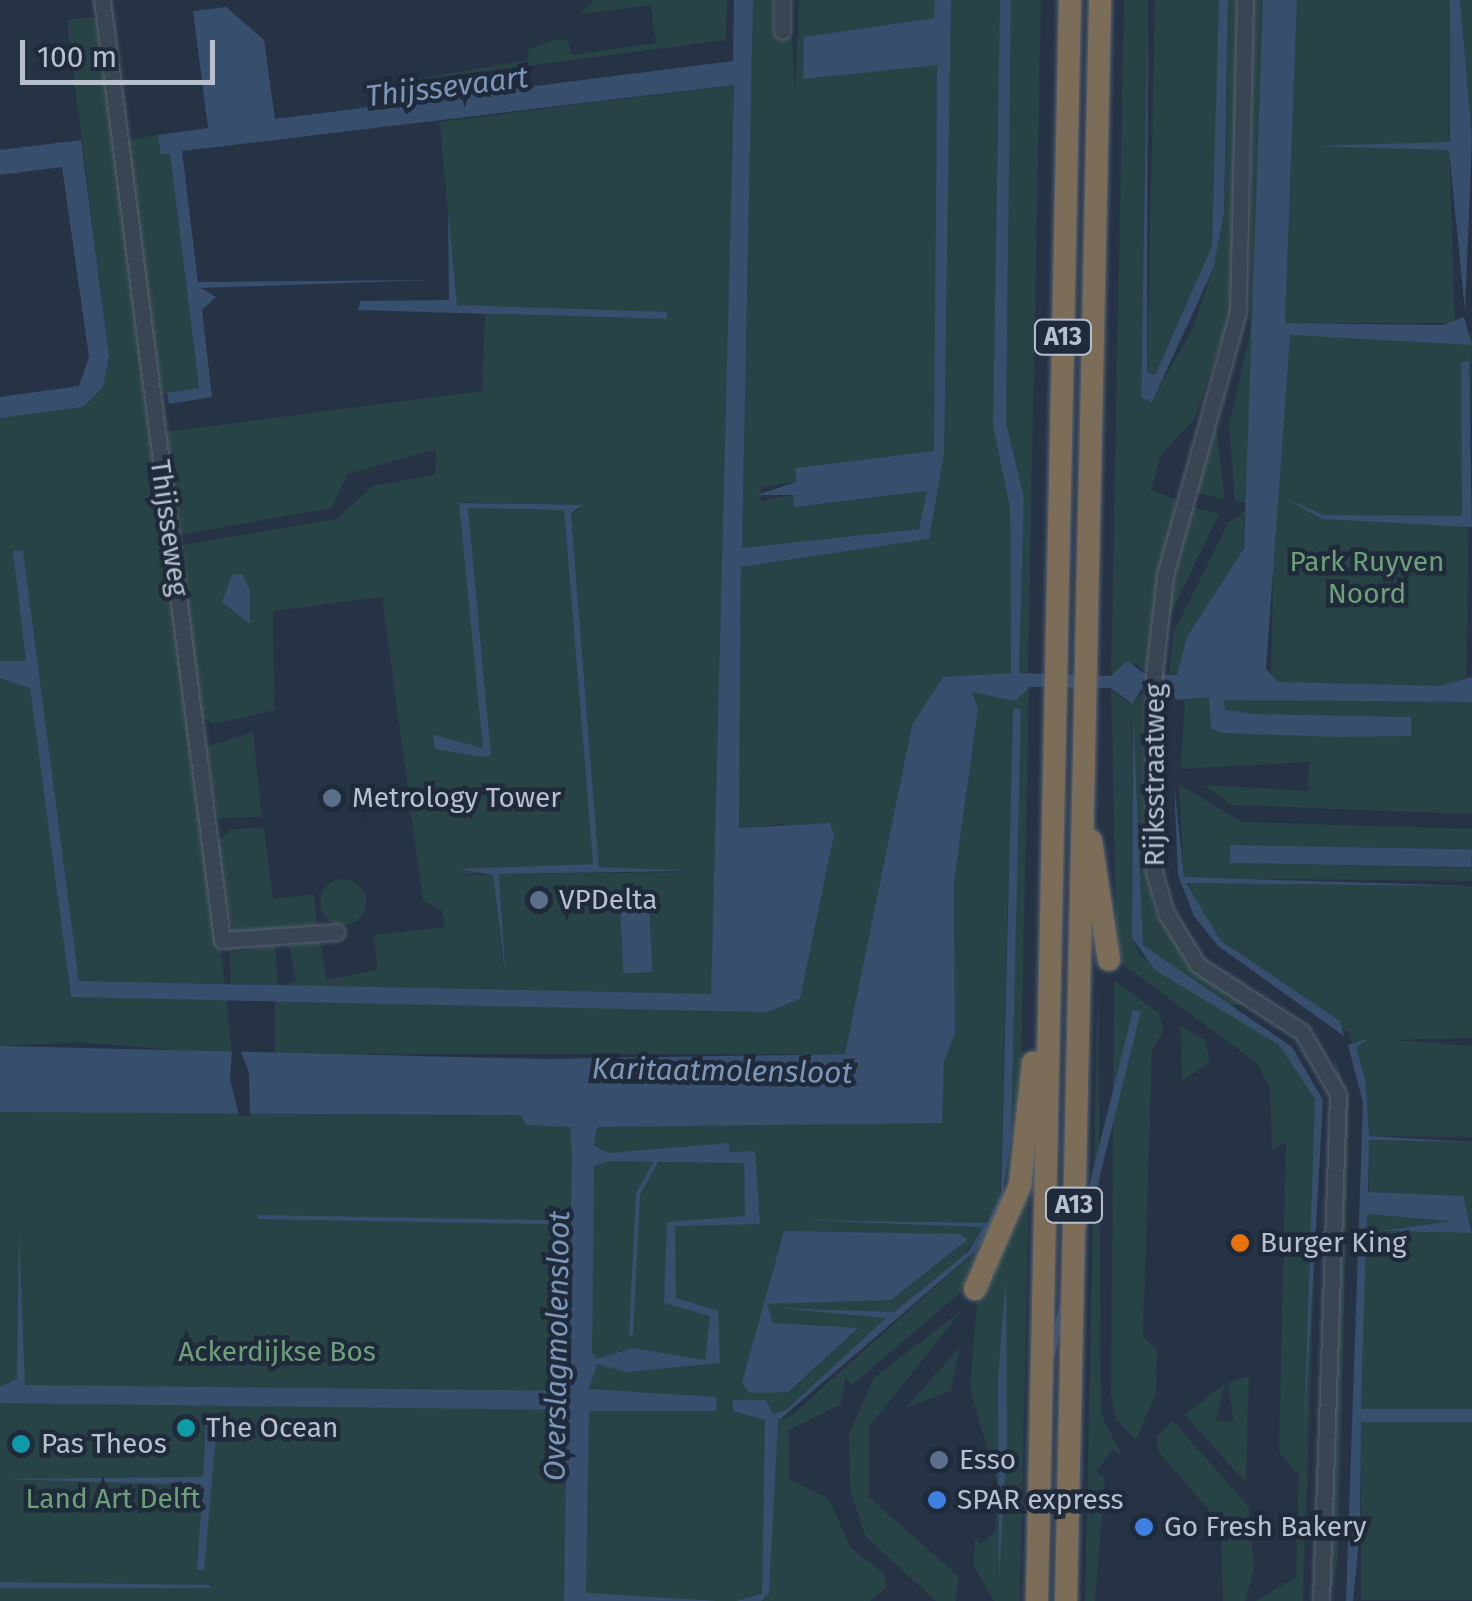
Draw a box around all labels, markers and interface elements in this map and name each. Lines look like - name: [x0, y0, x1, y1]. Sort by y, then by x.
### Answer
- scale bar: [25, 20, 220, 82]
- text: 100 m: [37, 39, 117, 75]
- water label: Thijssevaart: [364, 59, 530, 115]
- road number: A13: [1033, 317, 1093, 357]
- street label: Thijsseweg: [143, 458, 195, 598]
- park label: Park Ruyven Noord: [1290, 545, 1444, 611]
- street label: Rijksstraatweg: [1138, 683, 1172, 867]
- place label: Metrology Tower: [352, 781, 561, 815]
- marker: Metrology Tower: [321, 787, 343, 809]
- place label: VPDelta: [559, 883, 657, 917]
- marker: VPDelta: [528, 889, 550, 911]
- water label: Karitaatmolensloot: [591, 1051, 853, 1091]
- road number: A13: [1044, 1185, 1104, 1225]
- water label: Overslagmolensloot: [537, 1211, 577, 1481]
- place label: Burger King: [1260, 1226, 1407, 1260]
- marker: Burger King: [1229, 1232, 1251, 1254]
- park label: Ackerdijkse Bos: [178, 1335, 376, 1369]
- place label: The Ocean: [206, 1411, 338, 1445]
- marker: The Ocean: [175, 1417, 197, 1439]
- place label: Pas Theos: [41, 1427, 167, 1461]
- marker: Pas Theos: [10, 1433, 32, 1455]
- place label: Esso: [959, 1443, 1016, 1477]
- marker: Esso: [928, 1449, 950, 1471]
- park label: Land Art Delft: [26, 1482, 200, 1516]
- place label: SPAR express: [957, 1483, 1124, 1517]
- marker: SPAR express: [926, 1489, 948, 1511]
- place label: Go Fresh Bakery: [1164, 1510, 1367, 1544]
- marker: Go Fresh Bakery: [1133, 1516, 1155, 1538]

